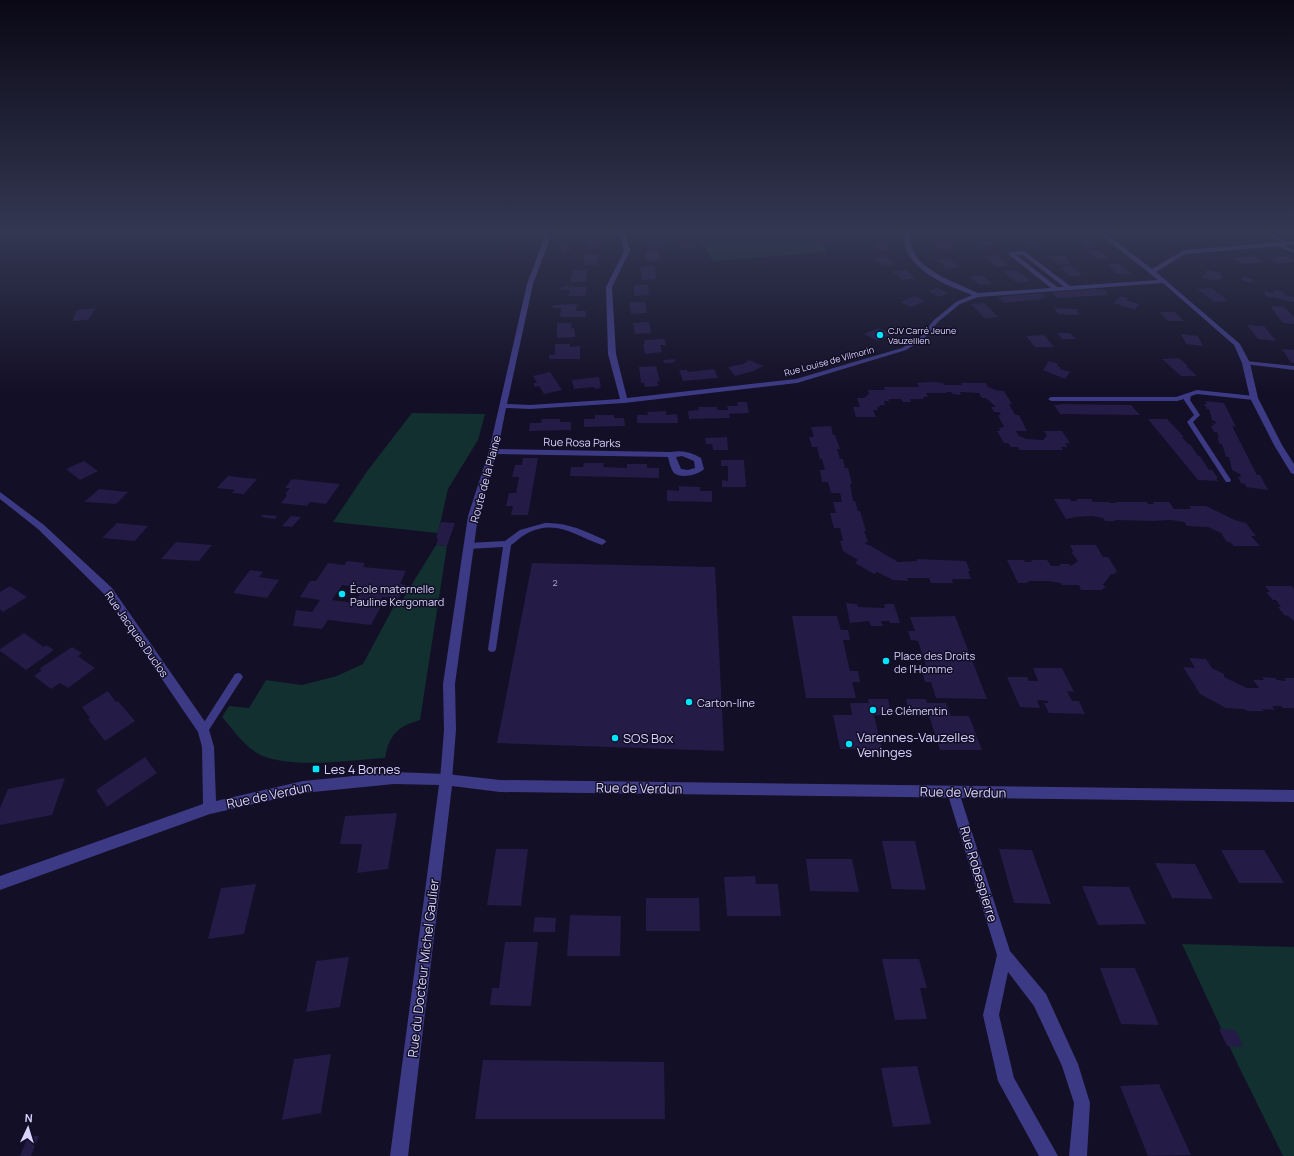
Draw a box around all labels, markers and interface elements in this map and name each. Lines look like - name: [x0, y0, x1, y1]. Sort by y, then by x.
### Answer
- place label: CJV Carré Jeune Vauzellien: [888, 324, 956, 347]
- marker: CJV Carré Jeune Vauzellien: [875, 330, 885, 340]
- street label: Rue Louise de Vilmorin: [783, 343, 875, 379]
- street label: Route de la Plaine: [466, 433, 504, 524]
- street label: Rue Rosa Parks: [543, 434, 621, 450]
- house number: 2: [552, 576, 558, 589]
- place label: École maternelle Pauline Kergomard: [350, 581, 444, 609]
- street label: Rue Jacques Duclos: [102, 588, 172, 680]
- marker: École maternelle Pauline Kergomard: [337, 589, 347, 599]
- place label: Place des Droits de l'Homme: [894, 648, 976, 676]
- marker: Place des Droits de l'Homme: [881, 656, 891, 666]
- place label: Carton-line: [697, 695, 755, 710]
- marker: Carton-line: [684, 697, 694, 707]
- place label: Le Clémentin: [881, 703, 948, 718]
- marker: Le Clémentin: [868, 705, 878, 715]
- place label: Varennes-Vauzelles Veninges: [857, 728, 975, 761]
- place label: SOS Box: [623, 729, 674, 747]
- marker: SOS Box: [610, 733, 620, 743]
- marker: Varennes-Vauzelles Veninges: [844, 739, 854, 749]
- place label: Les 4 Bornes: [324, 760, 401, 778]
- marker: Les 4 Bornes: [311, 764, 321, 774]
- street label: Rue de Verdun: [225, 777, 313, 813]
- street label: Rue de Verdun: [596, 778, 682, 798]
- street label: Rue de Verdun: [920, 782, 1006, 802]
- street label: Rue Robespierre: [956, 824, 1002, 924]
- street label: Rue du Docteur Michel Gaulier: [403, 877, 443, 1058]
- north arrow: [8, 1108, 48, 1148]
- text: N: [24, 1110, 33, 1125]

